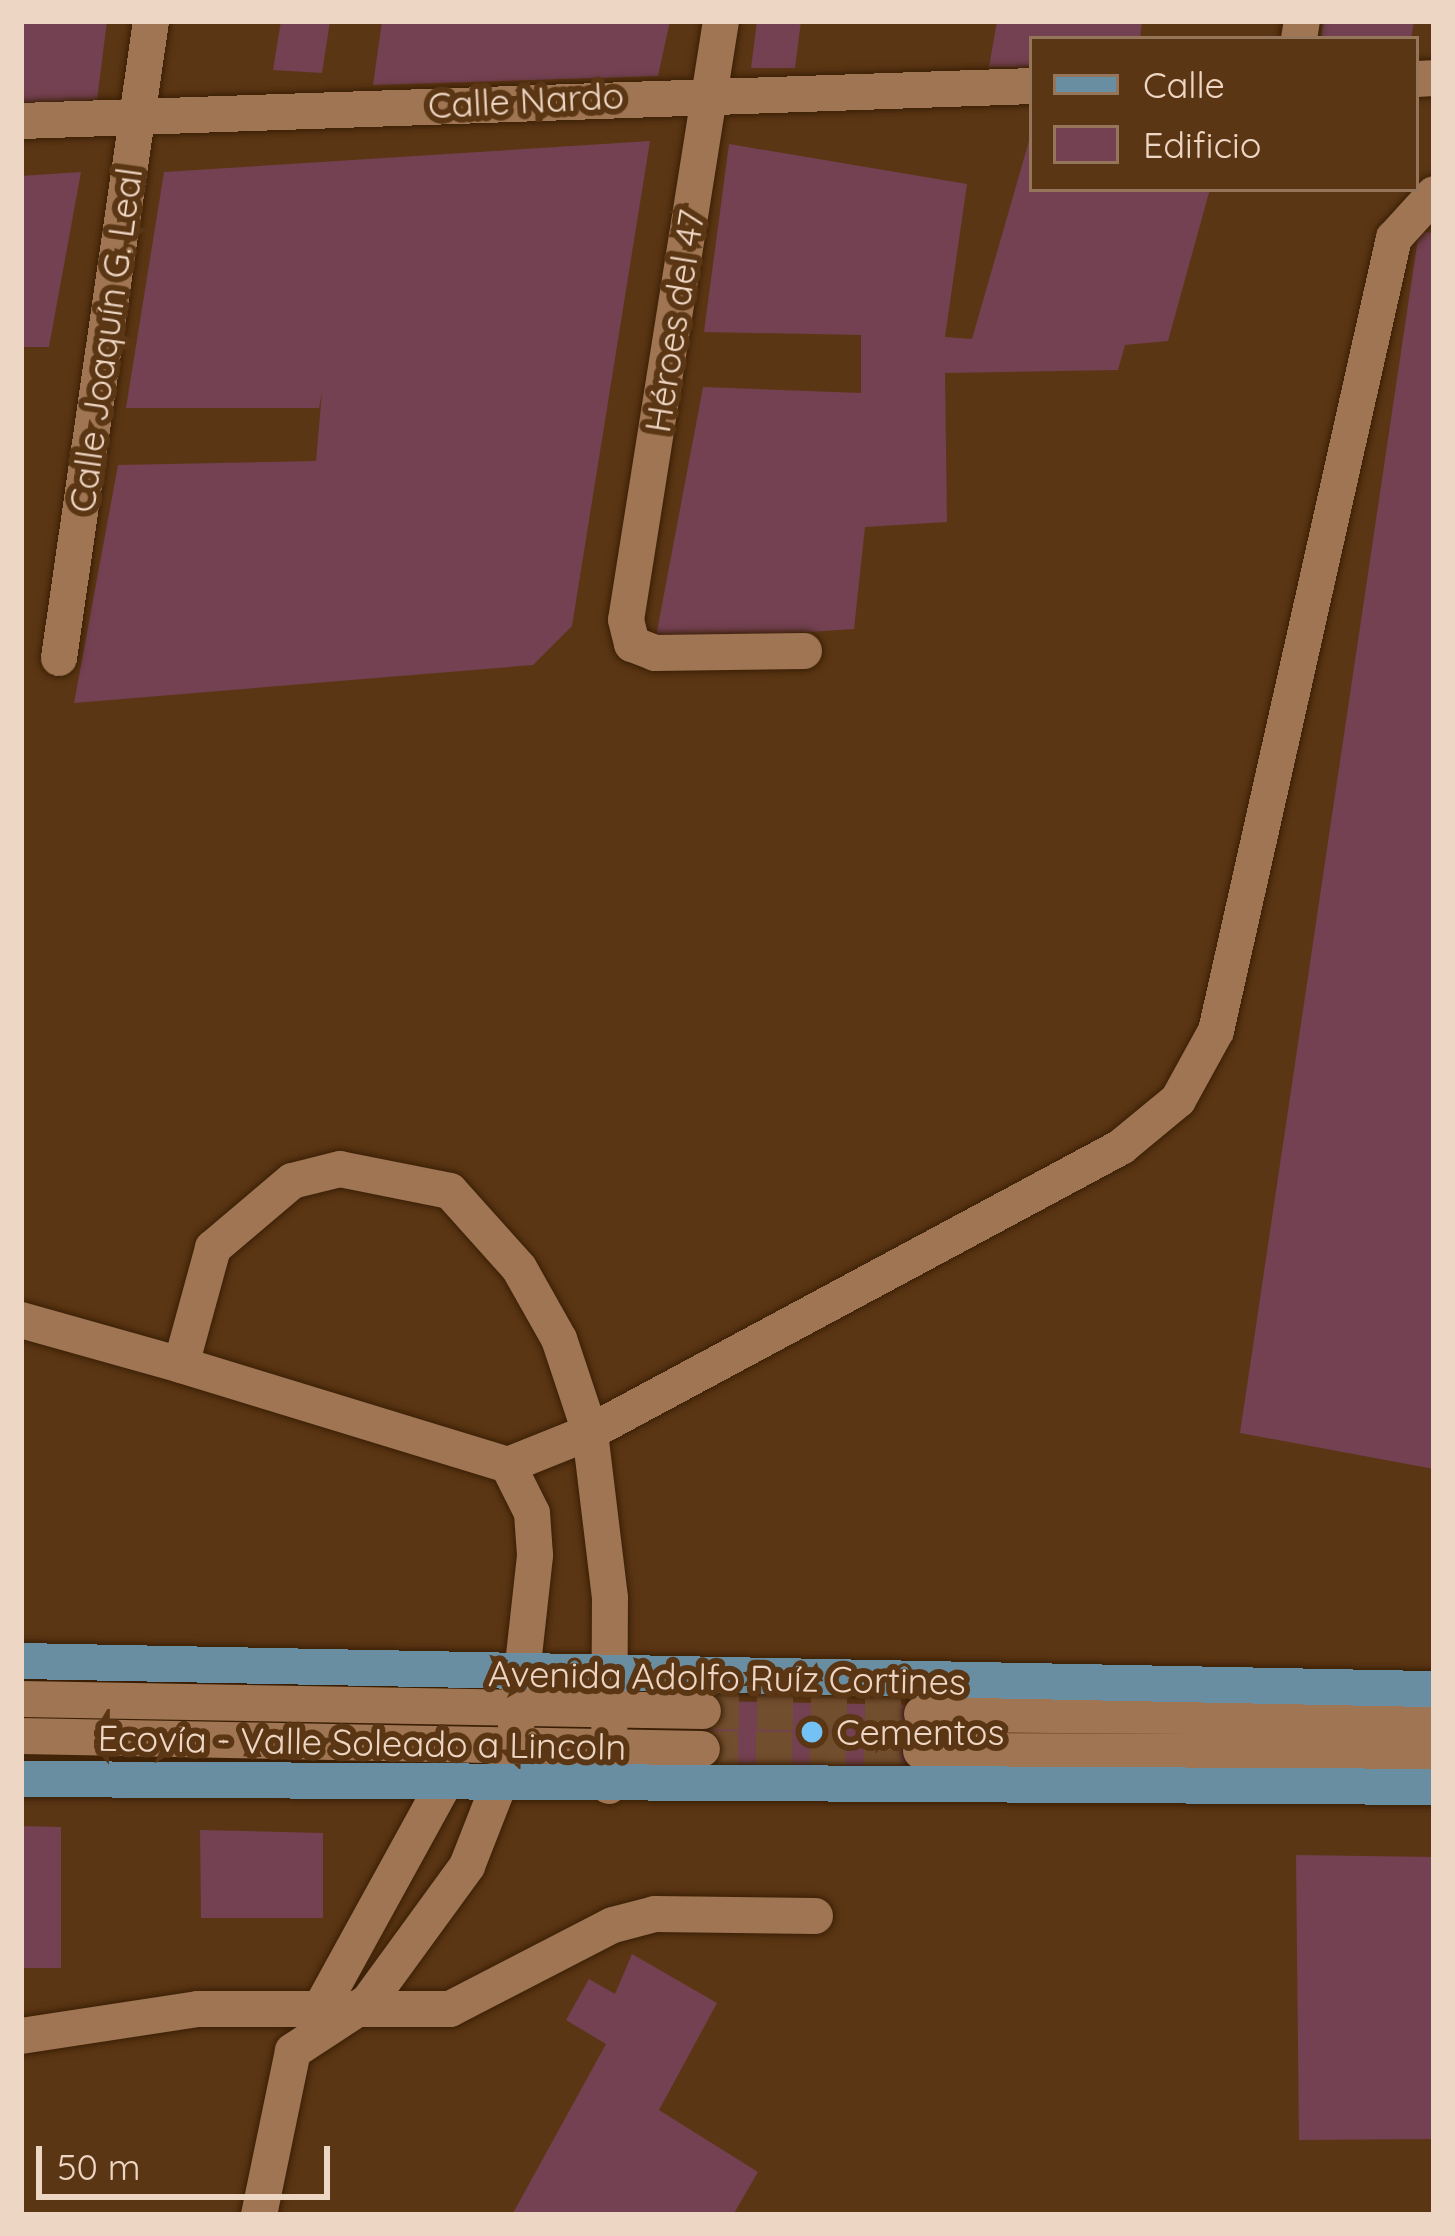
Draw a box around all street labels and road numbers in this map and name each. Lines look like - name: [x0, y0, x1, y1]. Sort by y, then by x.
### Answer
- street label: Calle Nardo: [427, 73, 625, 127]
- street label: Calle Joaquín G. Leal: [59, 165, 151, 515]
- street label: Héroes del 47: [635, 207, 713, 435]
- street label: Avenida Adolfo Ruíz Cortines: [488, 1651, 966, 1703]
- street label: Ecovía - Valle Soleado a Lincoln: [97, 1716, 627, 1768]

